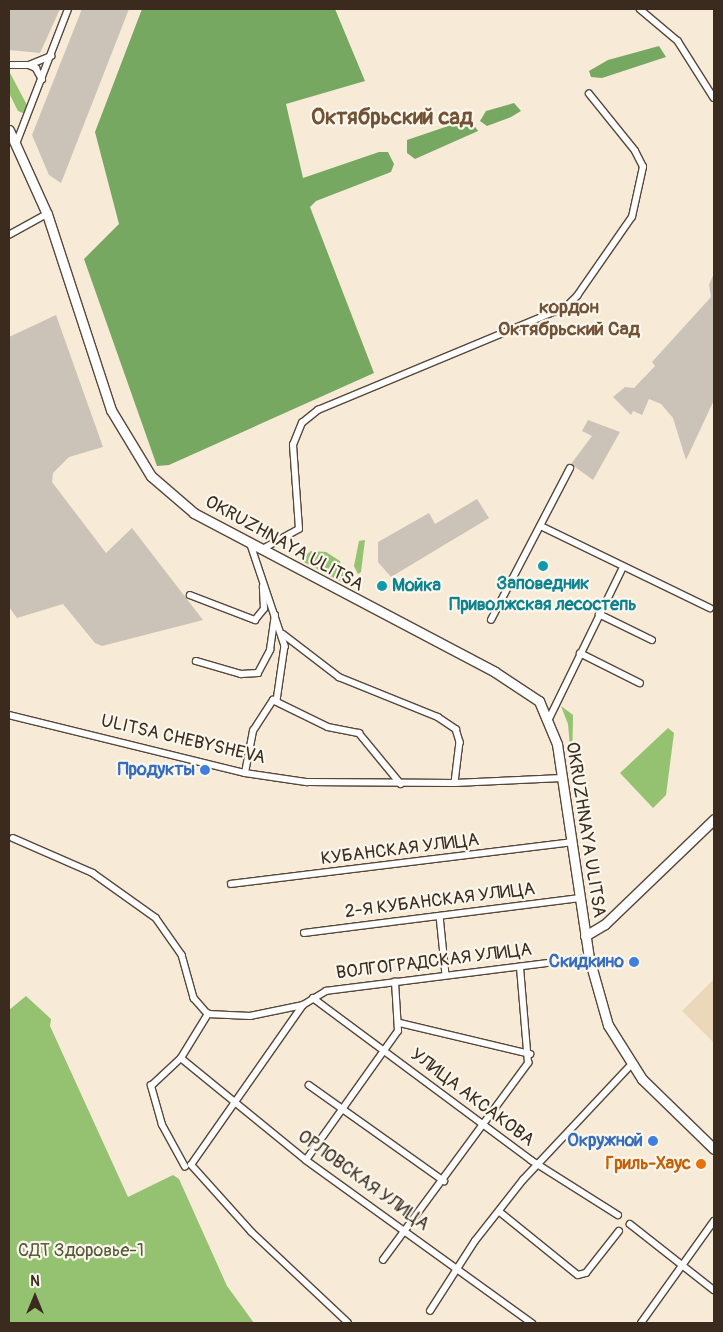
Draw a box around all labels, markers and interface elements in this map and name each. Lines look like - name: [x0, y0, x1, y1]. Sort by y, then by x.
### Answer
- district label: Октябрьский сад: [311, 105, 473, 131]
- district label: кордон Октябрьский Сад: [498, 297, 640, 341]
- street label: OKRUZHNAYA ULITSA: [201, 492, 367, 596]
- marker: Заповедник Приволжская лесостепь: [537, 560, 549, 572]
- place label: Заповедник Приволжская лесостепь: [449, 574, 637, 616]
- place label: Мойка: [392, 575, 441, 597]
- marker: Мойка: [376, 580, 388, 592]
- street label: ULITSA CHEBYSHEVA: [99, 711, 267, 769]
- street label: OKRUZHNAYA ULITSA: [560, 741, 610, 919]
- place label: Продукты: [118, 759, 195, 781]
- marker: Продукты: [199, 764, 211, 776]
- street label: КУБАНСКАЯ УЛИЦА: [320, 830, 480, 870]
- street label: 2-Я КУБАНСКАЯ УЛИЦА: [344, 879, 536, 923]
- street label: ВОЛГОГРАДСКАЯ УЛИЦА: [335, 939, 533, 985]
- place label: Скидкино: [549, 951, 624, 973]
- marker: Скидкино: [628, 956, 640, 968]
- street label: УЛИЦА АКСАКОВА: [406, 1044, 538, 1152]
- street label: ОРЛОВСКАЯ УЛИЦА: [293, 1126, 433, 1236]
- place label: Окружной: [567, 1130, 643, 1152]
- marker: Окружной: [647, 1135, 659, 1147]
- place label: Гриль-Хаус: [606, 1153, 691, 1175]
- marker: Гриль-Хаус: [695, 1158, 707, 1170]
- park label: СДТ Здоровье-1: [18, 1240, 144, 1262]
- north arrow: [10, 1272, 60, 1322]
- text: N: [30, 1273, 40, 1290]

